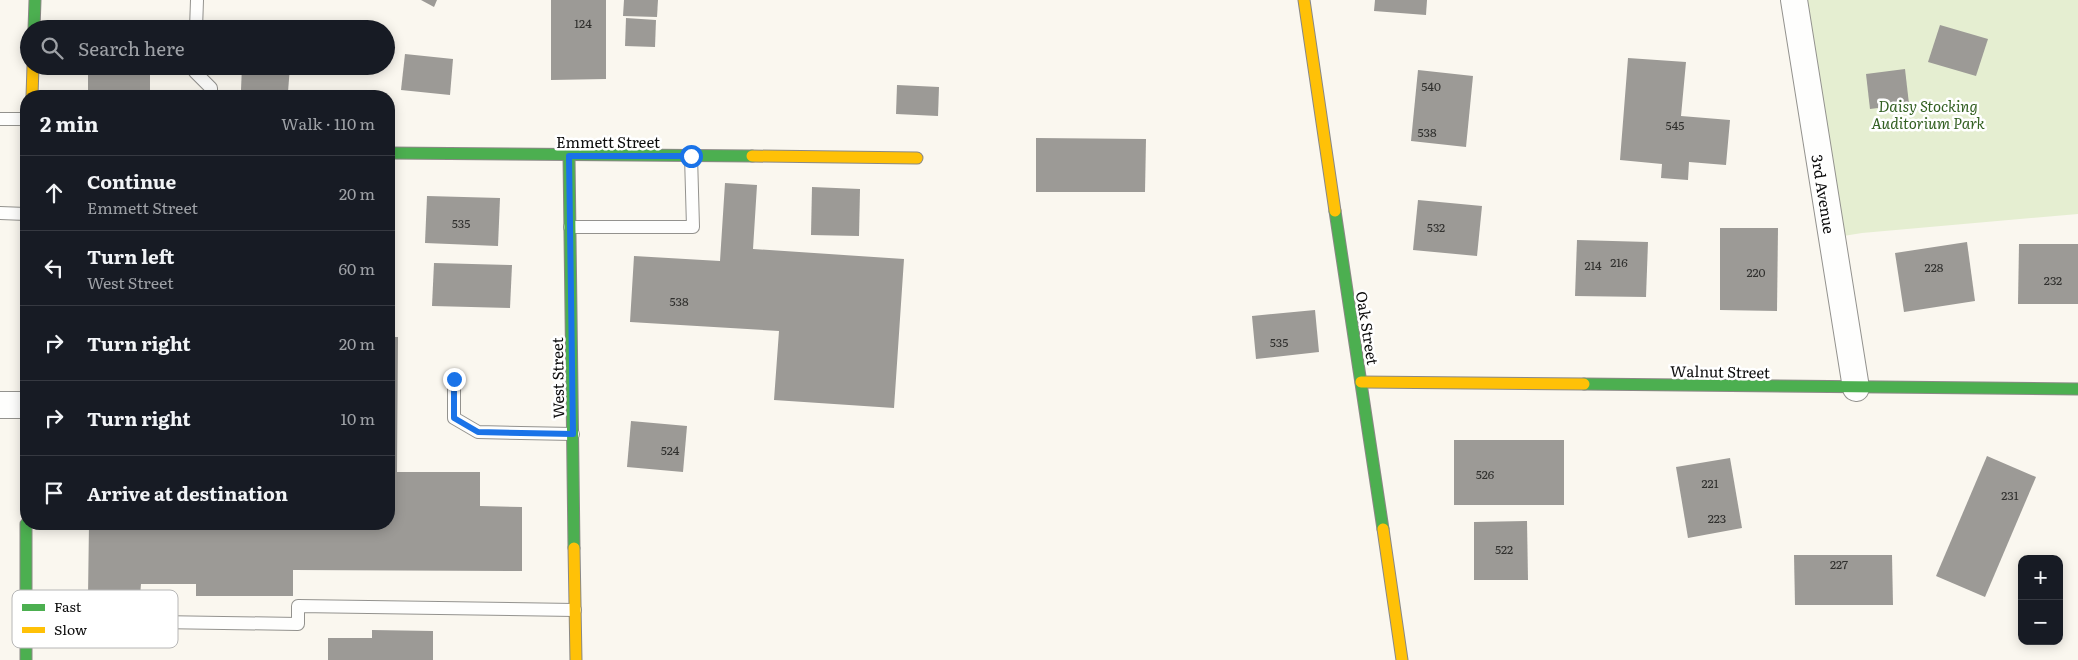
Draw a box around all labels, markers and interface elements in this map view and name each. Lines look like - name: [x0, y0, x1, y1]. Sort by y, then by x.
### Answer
- house number: 124: [574, 14, 592, 32]
- search box: [20, 20, 395, 75]
- icon: search: [38, 34, 66, 62]
- text: Search here: [78, 34, 185, 62]
- house number: 540: [1421, 77, 1441, 95]
- park label: Daisy Stocking Auditorium Park: [1871, 94, 1986, 134]
- text: 2 min: [40, 107, 99, 138]
- text: Walk · 110 m: [281, 111, 375, 135]
- house number: 545: [1666, 116, 1684, 134]
- house number: 538: [1417, 123, 1437, 141]
- street label: Emmett Street: [556, 130, 660, 153]
- route start: [680, 145, 703, 168]
- street label: 3rd Avenue: [1806, 153, 1842, 235]
- text: Continue: [87, 167, 176, 195]
- icon: ahead: [40, 179, 68, 207]
- text: 20 m: [339, 181, 375, 205]
- text: Emmett Street: [87, 195, 198, 219]
- house number: 535: [452, 214, 470, 232]
- house number: 532: [1427, 218, 1445, 236]
- text: Turn left: [87, 242, 174, 270]
- house number: 216: [1610, 253, 1628, 271]
- icon: left: [40, 254, 68, 282]
- text: 60 m: [338, 256, 375, 280]
- house number: 214: [1584, 256, 1602, 274]
- house number: 228: [1925, 258, 1944, 276]
- house number: 220: [1746, 263, 1766, 281]
- text: West Street: [87, 270, 174, 294]
- house number: 232: [2044, 271, 2062, 289]
- street label: Oak Street: [1351, 289, 1385, 367]
- house number: 538: [669, 292, 689, 310]
- icon: right: [40, 329, 68, 357]
- text: Turn right: [87, 329, 191, 357]
- text: 20 m: [339, 331, 375, 355]
- house number: 535: [1270, 333, 1288, 351]
- street label: West Street: [545, 337, 569, 419]
- street label: Walnut Street: [1670, 359, 1770, 383]
- route end: [443, 368, 466, 391]
- icon: right: [40, 404, 68, 432]
- text: Turn right: [87, 404, 191, 432]
- text: 10 m: [341, 406, 375, 430]
- house number: 524: [661, 441, 680, 459]
- house number: 526: [1476, 465, 1495, 483]
- house number: 221: [1701, 474, 1719, 492]
- icon: arrive: [40, 479, 68, 507]
- text: Arrive at destination: [87, 479, 288, 507]
- house number: 231: [2001, 486, 2019, 504]
- house number: 223: [1708, 509, 1726, 527]
- house number: 522: [1495, 540, 1513, 558]
- house number: 227: [1830, 555, 1848, 573]
- map controls: [2018, 555, 2063, 645]
- button: +: [2018, 555, 2063, 600]
- legend: [12, 590, 178, 648]
- text: Fast: [54, 596, 82, 616]
- button: −: [2018, 600, 2063, 645]
- text: Slow: [54, 619, 87, 639]

